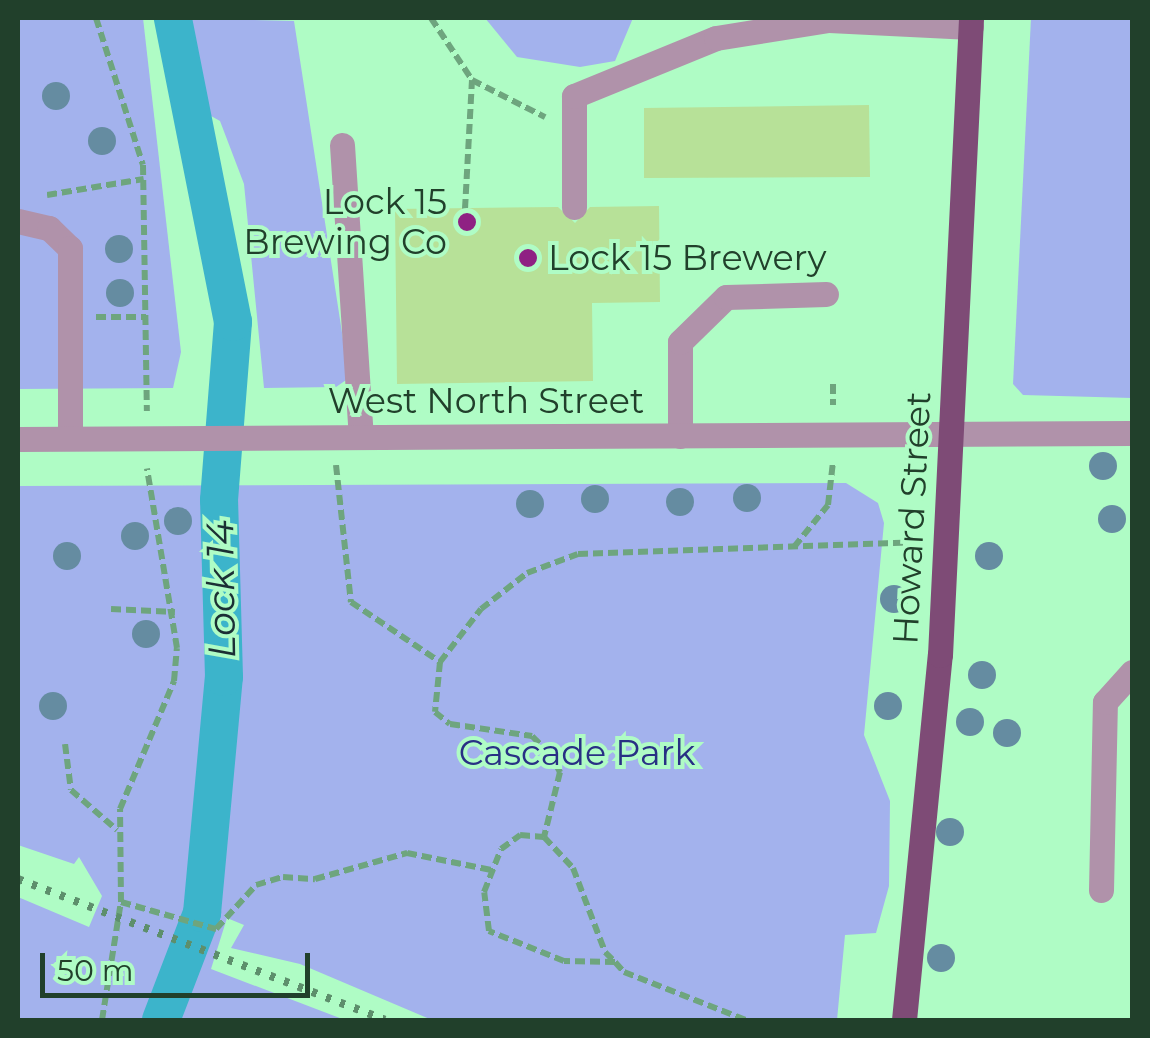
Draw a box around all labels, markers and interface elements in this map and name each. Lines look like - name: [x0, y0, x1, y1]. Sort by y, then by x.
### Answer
- place label: Lock 15 Brewing Co: [243, 181, 447, 263]
- marker: Lock 15 Brewing Co: [456, 211, 478, 233]
- place label: Lock 15 Brewery: [548, 237, 826, 279]
- marker: Lock 15 Brewery: [517, 247, 539, 269]
- street label: West North Street: [328, 380, 644, 422]
- street label: Howard Street: [884, 391, 940, 645]
- water label: Lock 14: [197, 519, 245, 659]
- park label: Cascade Park: [459, 732, 695, 774]
- scale bar: [45, 933, 315, 995]
- text: 50 m: [57, 952, 134, 989]

